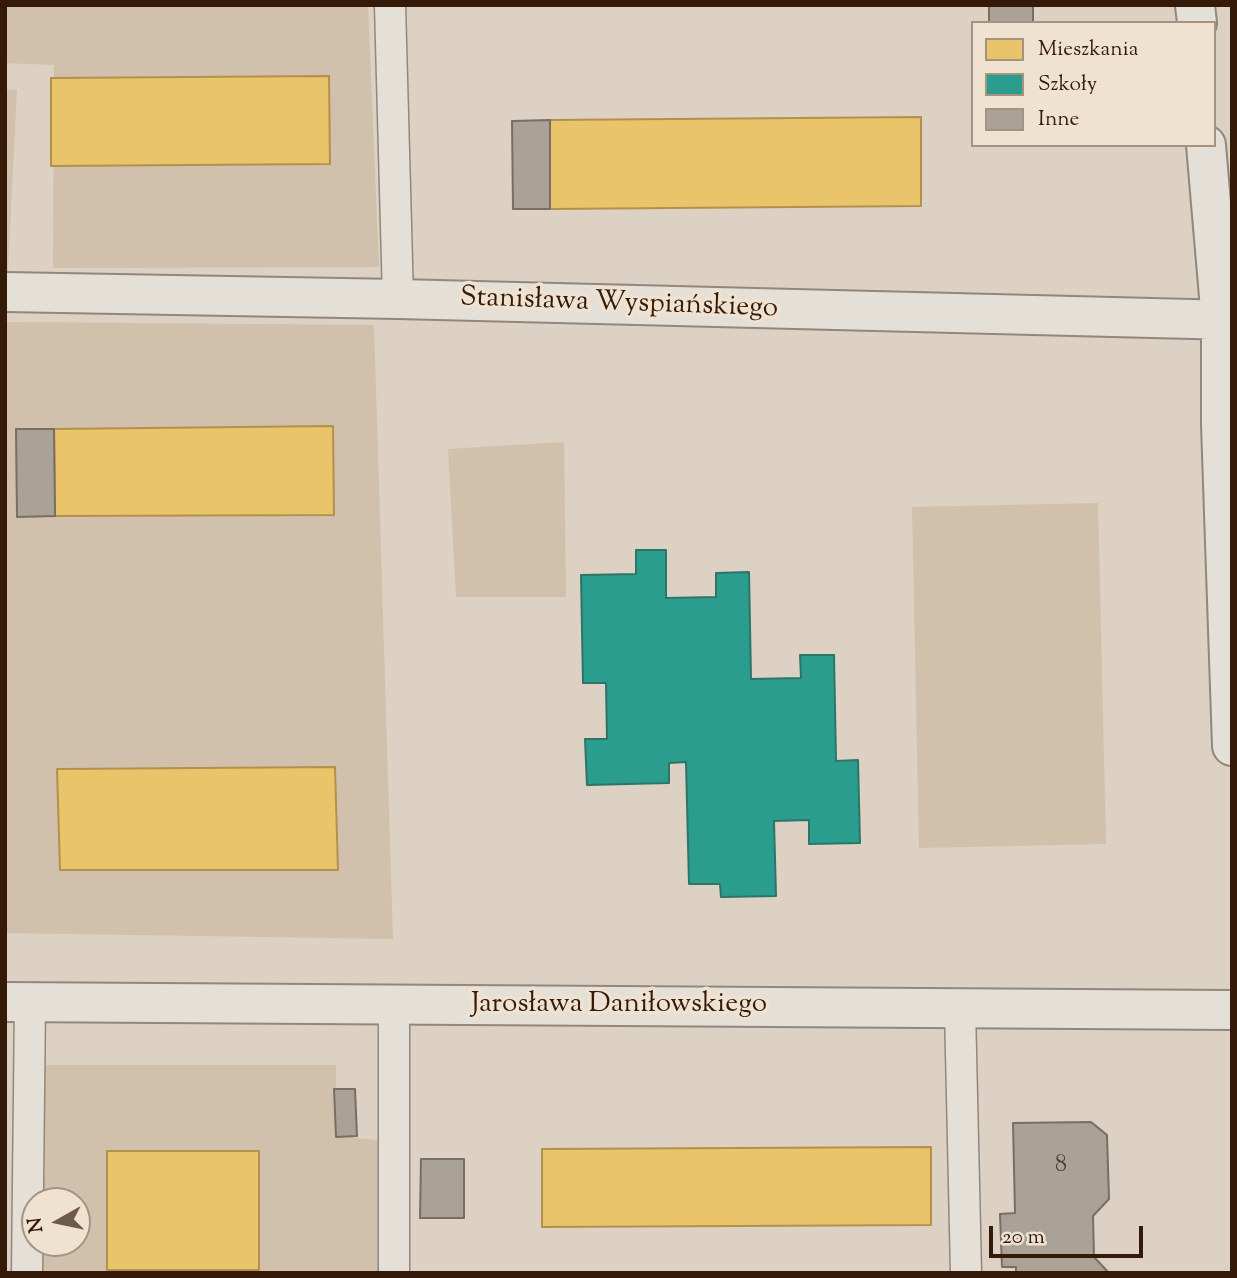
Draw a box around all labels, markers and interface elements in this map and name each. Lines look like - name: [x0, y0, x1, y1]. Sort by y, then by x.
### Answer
- legend: [971, 21, 1216, 147]
- text: Mieszkania: [1038, 35, 1138, 65]
- text: Szkoły: [1038, 70, 1097, 100]
- text: Inne: [1038, 105, 1079, 135]
- street label: Stanisława Wyspiańskiego: [459, 283, 779, 327]
- street label: Jarosława Daniłowskiego: [471, 989, 767, 1023]
- house number: 8: [1055, 1153, 1067, 1181]
- north arrow: [21, 1187, 91, 1257]
- scale bar: [992, 1212, 1146, 1256]
- text: N: [22, 1215, 51, 1235]
- text: 20 m: [1002, 1223, 1045, 1253]

